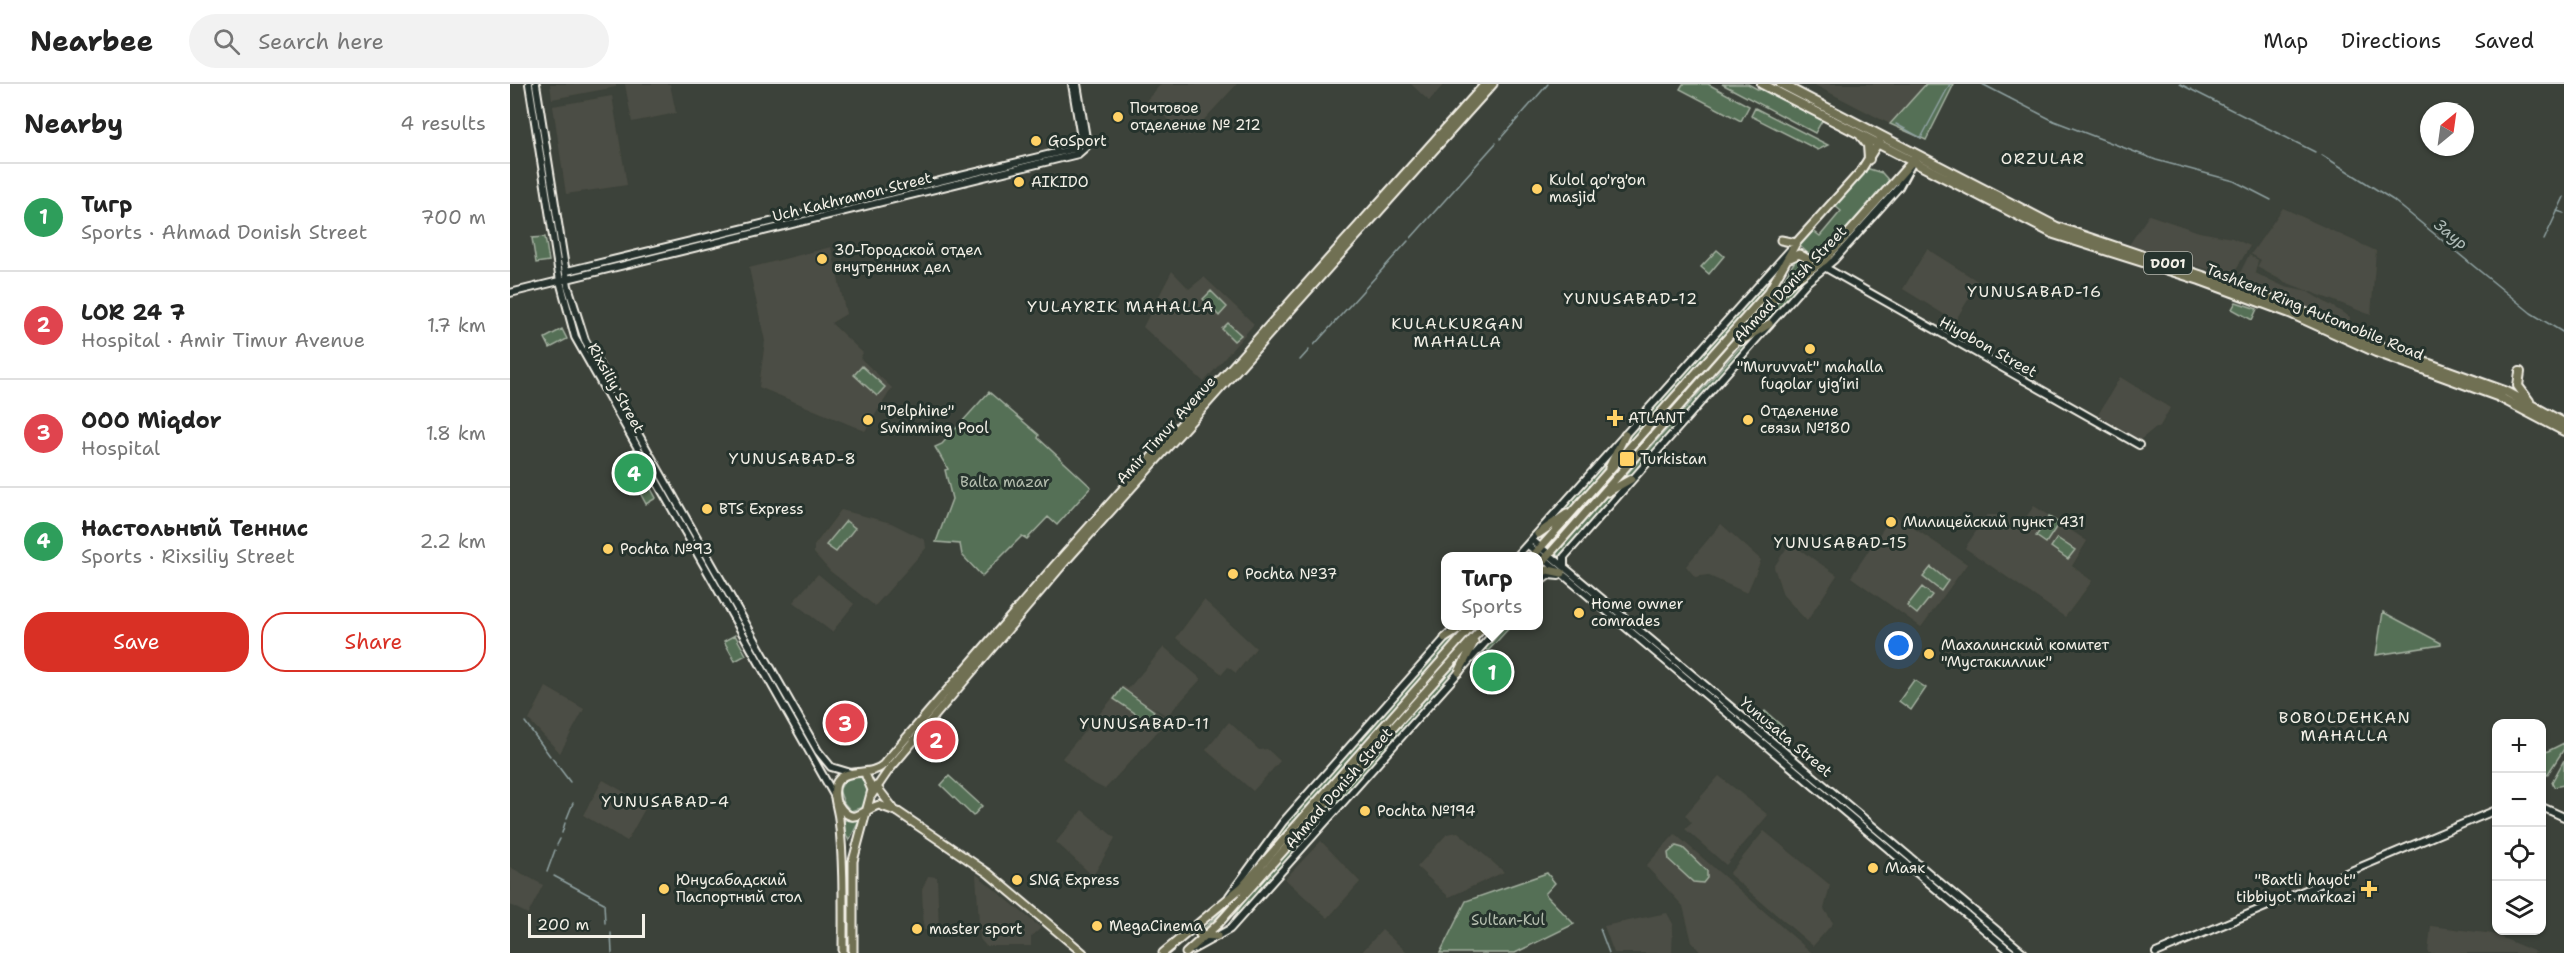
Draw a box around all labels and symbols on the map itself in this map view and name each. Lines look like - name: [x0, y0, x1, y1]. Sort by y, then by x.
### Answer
- place label: Почтовое отделение № 212: [1130, 98, 1261, 135]
- north arrow: [2420, 102, 2474, 156]
- marker: Почтовое отделение № 212: [1111, 110, 1125, 124]
- place label: GoSport: [1048, 131, 1107, 151]
- marker: GoSport: [1029, 134, 1043, 148]
- district label: ORZULAR: [2001, 148, 2085, 169]
- street label: Uch Kakhramon Street: [770, 168, 934, 226]
- place label: Kulol qo'rg'on masjid: [1549, 170, 1646, 207]
- place label: AIKIDO: [1031, 172, 1088, 192]
- marker: AIKIDO: [1012, 175, 1026, 189]
- marker: Kulol qo'rg'on masjid: [1530, 182, 1544, 196]
- water label: Заур: [2430, 214, 2472, 254]
- street label: Ahmad Donish Street: [1729, 222, 1851, 346]
- place label: 30-Городской отдел внутренних дел: [834, 240, 983, 277]
- marker: 30-Городской отдел внутренних дел: [815, 252, 829, 266]
- road number: D001: [2144, 252, 2192, 274]
- street label: Tashkent Ring Automobile Road: [2203, 259, 2427, 365]
- district label: YUNUSABAD-16: [1967, 281, 2103, 302]
- district label: YUNUSABAD-12: [1563, 288, 1699, 309]
- district label: YULAYRIK MAHALLA: [1027, 296, 1215, 317]
- street label: Hiyobon Street: [1936, 312, 2040, 382]
- district label: KULALKURGAN MAHALLA: [1391, 313, 1525, 352]
- street label: Rixsiliy Street: [583, 339, 649, 437]
- marker: "Muruvvat" mahalla fuqolar yig‘ini: [1803, 342, 1817, 356]
- place label: "Muruvvat" mahalla fuqolar yig‘ini: [1737, 357, 1884, 394]
- street label: Amir Timur Avenue: [1112, 372, 1220, 488]
- place label: "Delphine" Swimming Pool: [880, 401, 989, 438]
- place label: Отделение связи №180: [1760, 401, 1851, 438]
- place label: ATLANT: [1628, 408, 1685, 428]
- marker: ATLANT: [1606, 409, 1624, 427]
- marker: "Delphine" Swimming Pool: [861, 413, 875, 427]
- marker: Отделение связи №180: [1741, 413, 1755, 427]
- district label: YUNUSABAD-8: [729, 448, 857, 469]
- place label: Turkistan: [1640, 449, 1707, 469]
- pin: 4: [614, 450, 654, 496]
- marker: Turkistan: [1618, 450, 1636, 468]
- park label: Balta mazar: [960, 472, 1050, 492]
- place label: BTS Express: [719, 499, 804, 519]
- marker: BTS Express: [700, 502, 714, 516]
- place label: Милицейский пункт 431: [1903, 512, 2084, 532]
- marker: Милицейский пункт 431: [1884, 515, 1898, 529]
- district label: YUNUSABAD-15: [1774, 532, 1908, 553]
- place label: Pochta №93: [620, 539, 713, 559]
- marker: Pochta №93: [601, 542, 615, 556]
- place label: Pochta №37: [1245, 564, 1337, 584]
- marker: Pochta №37: [1226, 567, 1240, 581]
- place label: Home owner comrades: [1591, 594, 1684, 631]
- marker: Home owner comrades: [1572, 606, 1586, 620]
- your location: [1884, 631, 1913, 660]
- place label: Махалинский комитет "Мустакиллик": [1941, 635, 2109, 672]
- marker: Махалинский комитет "Мустакиллик": [1922, 647, 1936, 661]
- pin: 1: [1472, 650, 1512, 694]
- street label: Yunusata Street: [1735, 692, 1837, 782]
- pin: 3: [826, 700, 864, 746]
- district label: BOBOLDEHKAN MAHALLA: [2279, 707, 2411, 746]
- district label: YUNUSABAD-11: [1080, 713, 1210, 734]
- pin: 2: [916, 718, 956, 762]
- street label: Ahmad Donish Street: [1281, 723, 1397, 853]
- district label: YUNUSABAD-4: [602, 791, 730, 812]
- place label: Pochta №194: [1377, 801, 1476, 821]
- marker: Pochta №194: [1358, 804, 1372, 818]
- place label: Маяк: [1885, 858, 1925, 878]
- marker: Маяк: [1866, 861, 1880, 875]
- place label: Юнусабадский Паспортный стол: [676, 870, 803, 907]
- place label: SNG Express: [1029, 870, 1120, 890]
- place label: "Baxtli hayot" tibbiyot markazi: [2236, 870, 2356, 907]
- marker: SNG Express: [1010, 873, 1024, 887]
- marker: "Baxtli hayot" tibbiyot markazi: [2360, 880, 2378, 898]
- marker: Юнусабадский Паспортный стол: [657, 882, 671, 896]
- park label: Sultan-Kul: [1471, 910, 1545, 930]
- scale bar: [528, 911, 645, 938]
- place label: MegaCinema: [1109, 916, 1203, 936]
- place label: master sport: [929, 919, 1023, 939]
- marker: MegaCinema: [1090, 919, 1104, 933]
- marker: master sport: [910, 922, 924, 936]

